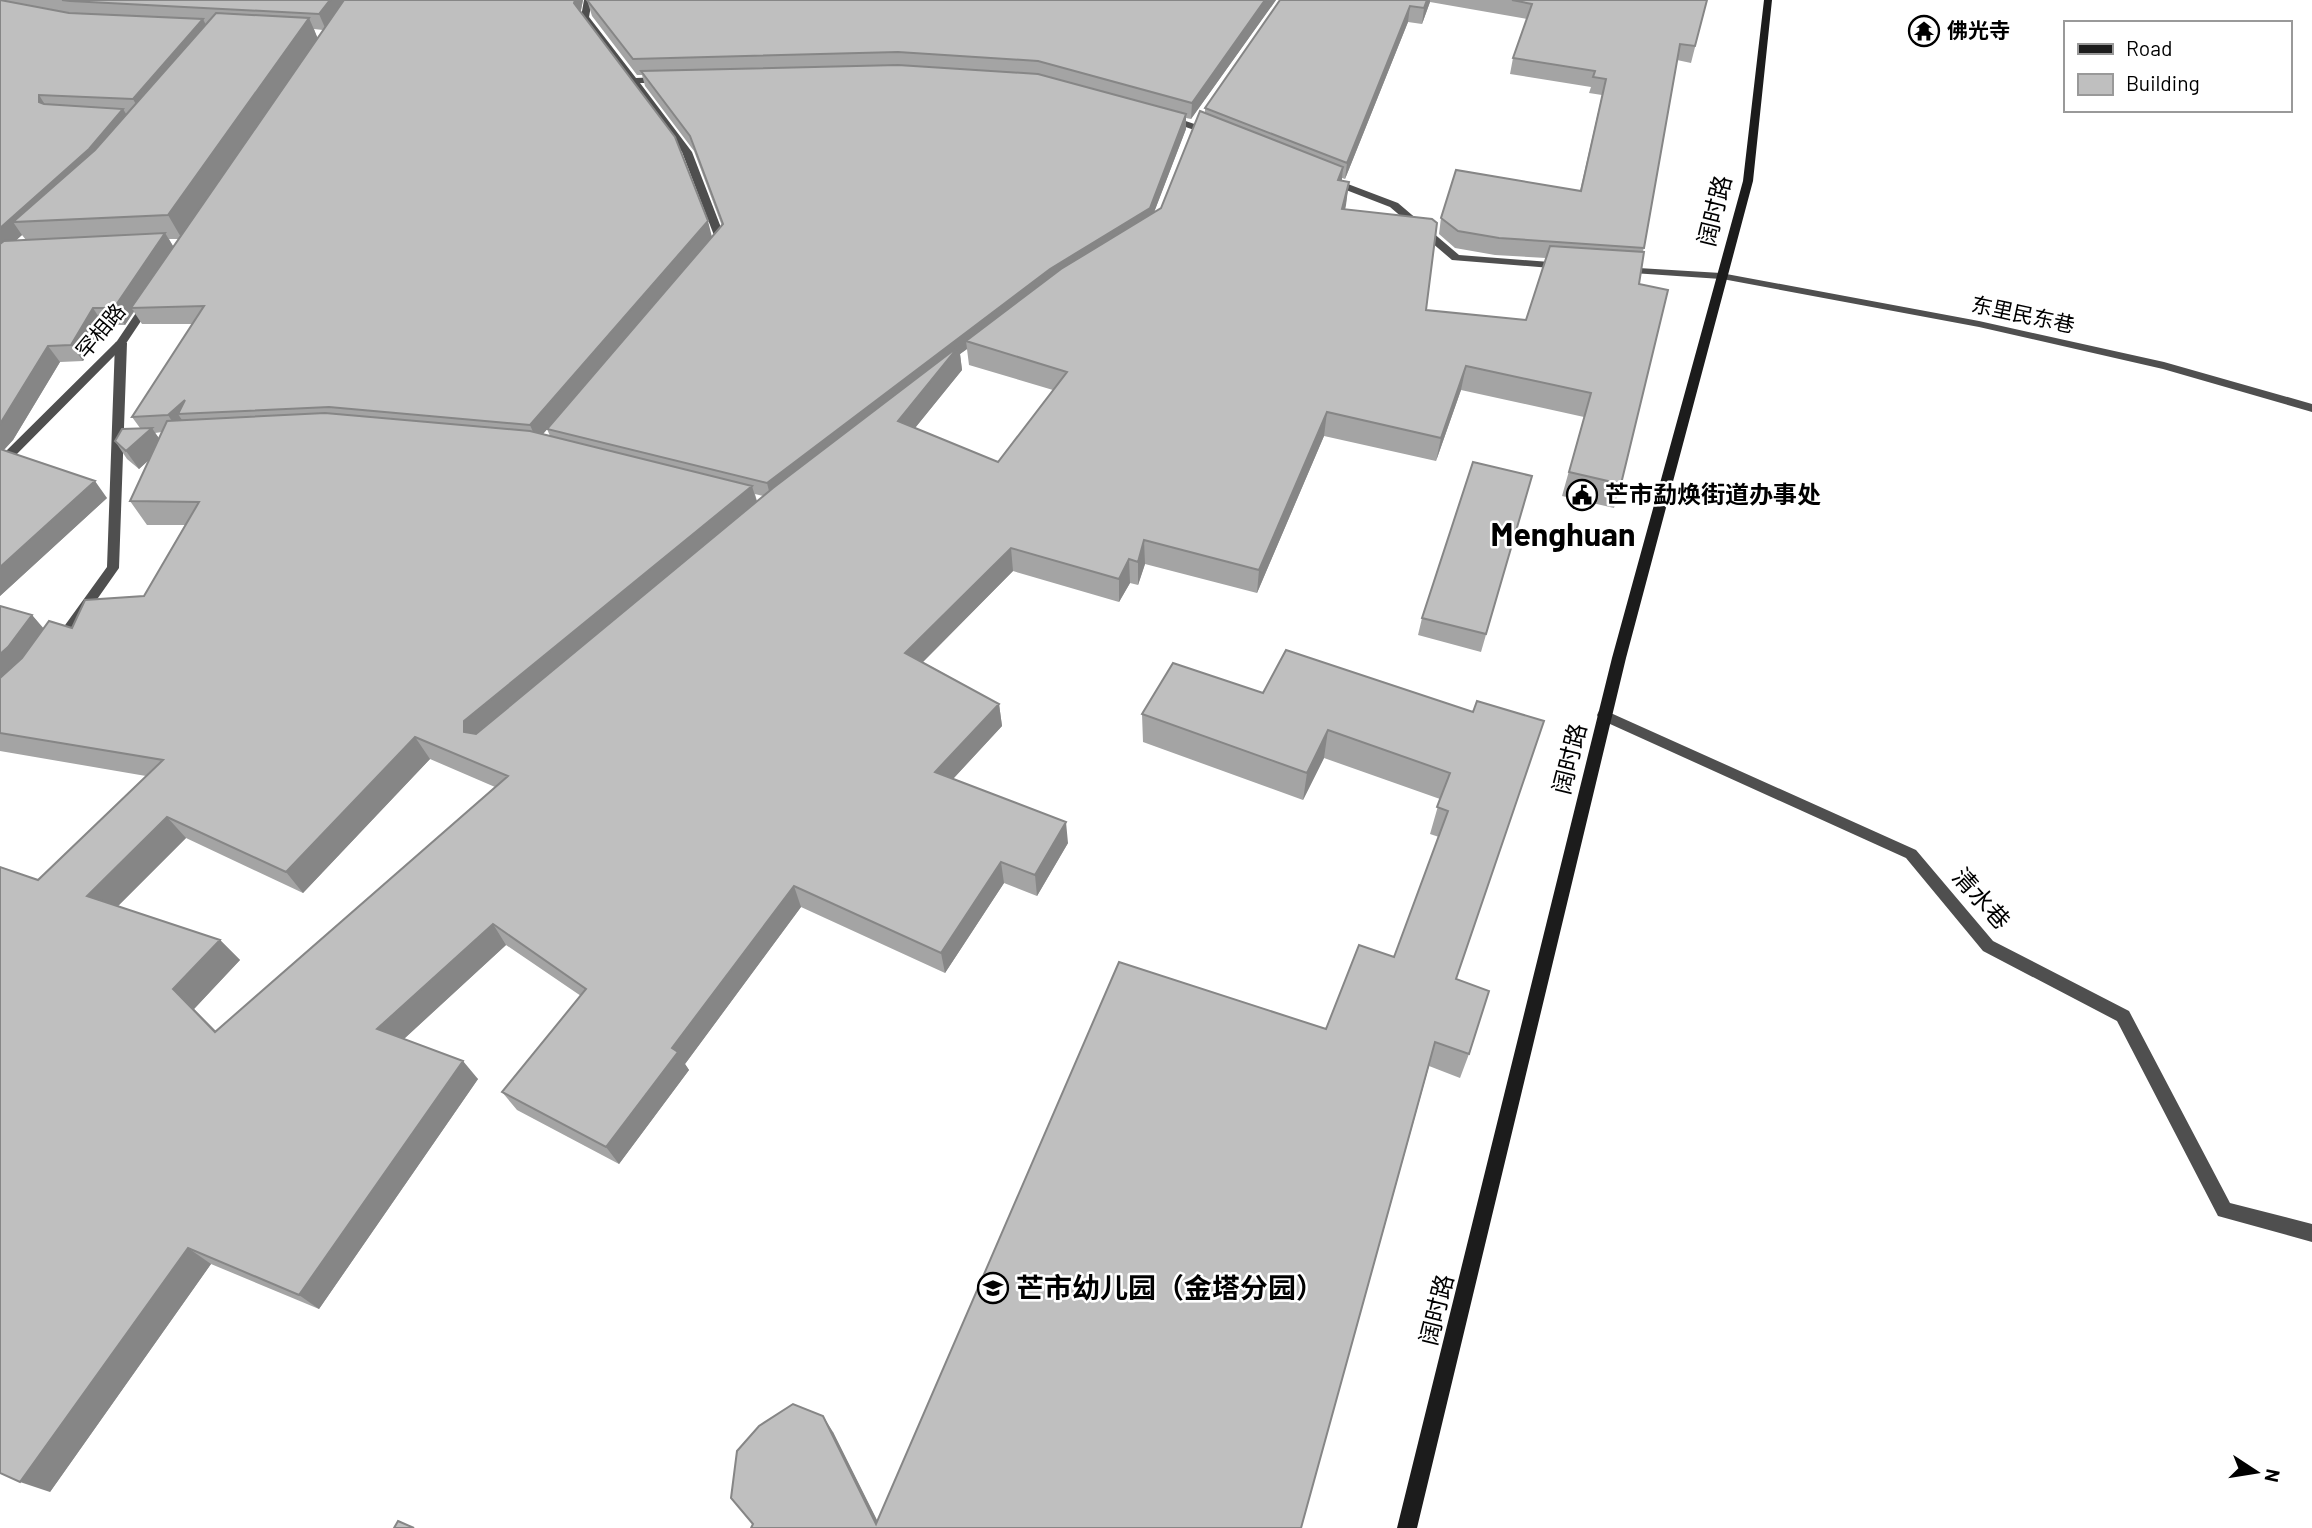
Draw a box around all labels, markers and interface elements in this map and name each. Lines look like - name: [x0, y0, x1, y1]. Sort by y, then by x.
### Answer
- temple icon: 佛光寺: [1907, 14, 1941, 48]
- place label: 佛光寺: [1947, 17, 2010, 42]
- legend: [2064, 21, 2291, 112]
- text: Road: [2126, 35, 2172, 60]
- text: Building: [2126, 70, 2200, 95]
- street label: 阔时路: [1691, 172, 1736, 249]
- street label: 东里民东巷: [1969, 290, 2077, 337]
- street label: 罕相路: [70, 298, 130, 362]
- public building icon: 芒市勐焕街道办事处: [1565, 478, 1599, 512]
- place label: 芒市勐焕街道办事处: [1605, 479, 1821, 508]
- district label: Menghuan: [1491, 514, 1636, 552]
- street label: 阔时路: [1546, 720, 1591, 797]
- street label: 清水巷: [1947, 862, 2017, 934]
- place label: 芒市幼儿园（金塔分园）: [1016, 1270, 1324, 1304]
- school or university icon: 芒市幼儿园（金塔分园）: [976, 1271, 1010, 1305]
- street label: 阔时路: [1413, 1271, 1458, 1348]
- north arrow: [2221, 1437, 2291, 1507]
- text: N: [2261, 1467, 2286, 1484]

